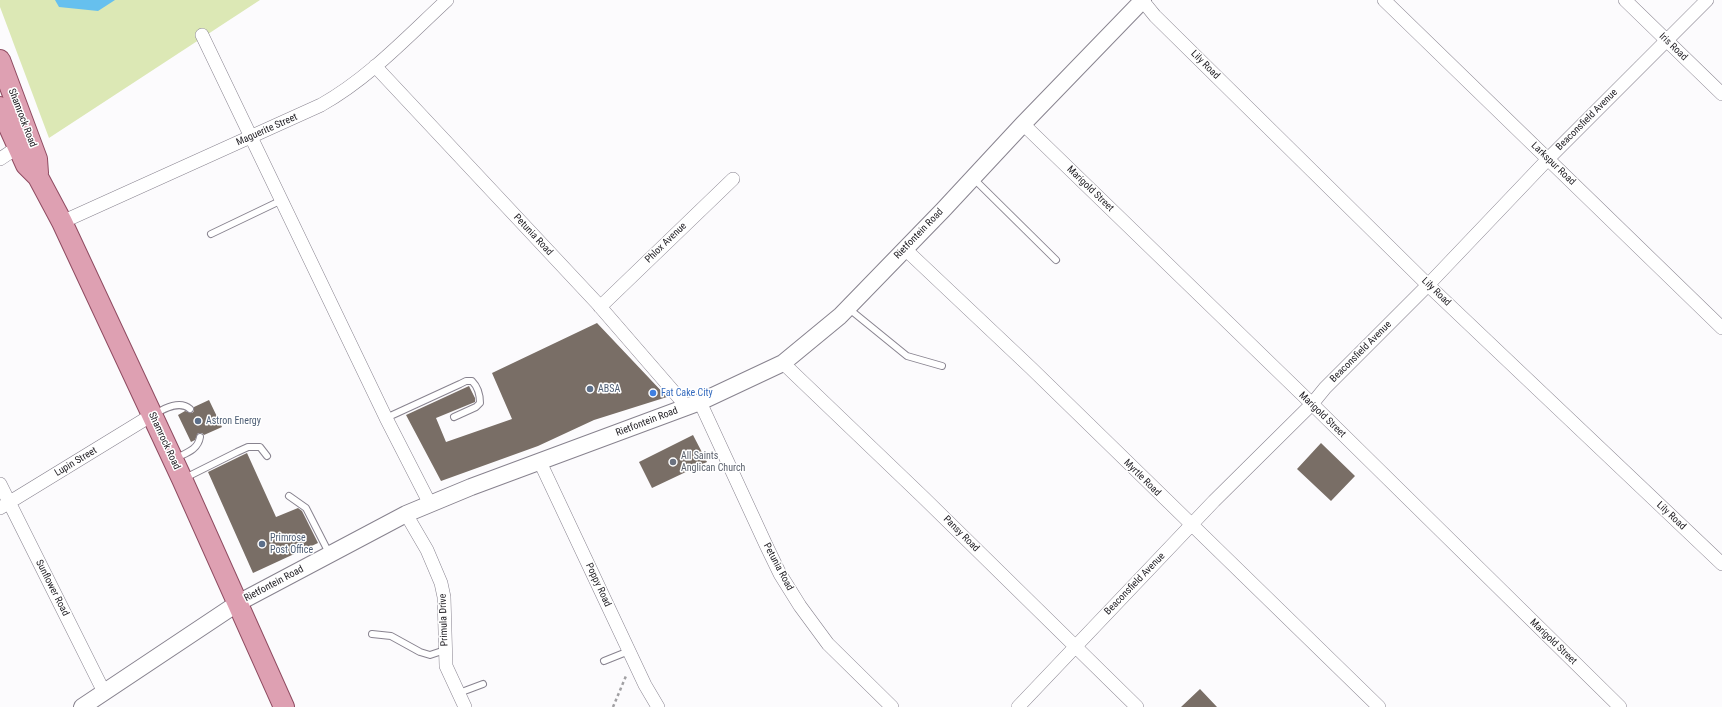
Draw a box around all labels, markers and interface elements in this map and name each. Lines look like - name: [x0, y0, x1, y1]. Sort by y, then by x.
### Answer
- street label: Iris Road: [1656, 31, 1690, 63]
- street label: Lily Road: [1188, 48, 1222, 82]
- street label: Shamrock Road: [5, 87, 39, 149]
- street label: Beaconsfield Avenue: [1554, 87, 1620, 153]
- street label: Maguerite Street: [235, 111, 299, 149]
- street label: Larkspur Road: [1528, 140, 1578, 188]
- street label: Marigold Street: [1064, 164, 1116, 214]
- street label: Rietfontein Road: [892, 206, 946, 262]
- street label: Petunia Road: [511, 212, 555, 258]
- street label: Phlox Avenue: [643, 220, 689, 266]
- street label: Lily Road: [1419, 275, 1453, 309]
- street label: Beaconsfield Avenue: [1328, 319, 1394, 385]
- place label: ABSA: [598, 383, 620, 395]
- marker: ABSA: [585, 384, 595, 394]
- place label: Fat Cake City: [661, 387, 713, 399]
- marker: Fat Cake City: [648, 388, 658, 398]
- street label: Marigold Street: [1296, 390, 1348, 440]
- street label: Rietfontein Road: [614, 405, 680, 439]
- street label: Shamrock Road: [146, 410, 182, 472]
- place label: Astron Energy: [206, 415, 261, 427]
- marker: Astron Energy: [193, 416, 203, 426]
- street label: Lupin Street: [53, 445, 99, 479]
- place label: All Saints Anglican Church: [681, 450, 745, 474]
- marker: All Saints Anglican Church: [668, 457, 678, 467]
- street label: Myrtle Road: [1121, 457, 1163, 499]
- street label: Lily Road: [1654, 499, 1688, 533]
- street label: Pansy Road: [940, 513, 982, 555]
- place label: Primrose Post Office: [270, 532, 313, 556]
- marker: Primrose Post Office: [257, 539, 267, 549]
- street label: Petunia Road: [760, 541, 796, 593]
- street label: Beaconsfield Avenue: [1102, 550, 1168, 618]
- street label: Sunflower Road: [33, 558, 71, 618]
- street label: Poppy Road: [583, 561, 613, 609]
- street label: Rietfontein Road: [242, 563, 306, 605]
- street label: Primula Drive: [437, 594, 451, 646]
- street label: Marigold Street: [1527, 617, 1579, 667]

